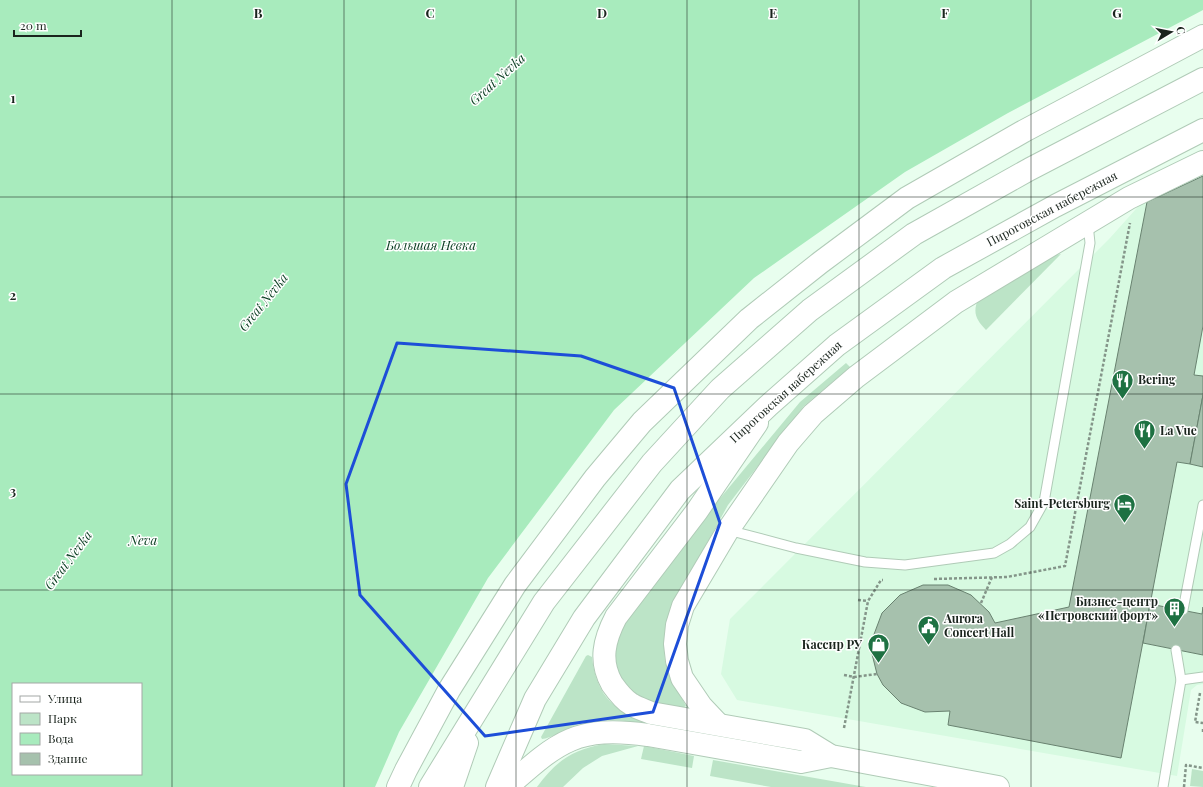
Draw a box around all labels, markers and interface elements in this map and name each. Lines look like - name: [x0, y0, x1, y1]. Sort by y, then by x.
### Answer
- text: B: [254, 4, 263, 21]
- text: C: [425, 4, 435, 21]
- text: D: [597, 4, 607, 21]
- text: E: [769, 4, 777, 21]
- text: F: [941, 4, 949, 21]
- text: G: [1112, 4, 1122, 21]
- scale bar: [14, 12, 81, 38]
- north arrow: [1151, 12, 1191, 52]
- text: 20 m: [20, 17, 47, 33]
- text: С: [1173, 25, 1189, 36]
- water label: Great Nevka: [465, 49, 528, 108]
- text: 1: [11, 89, 16, 106]
- street label: Пироговская набережная: [983, 167, 1120, 249]
- water label: Большая Невка: [385, 236, 476, 253]
- water label: Great Nevka: [234, 269, 291, 334]
- text: 2: [10, 286, 17, 303]
- street label: Пироговская набережная: [726, 336, 845, 446]
- restaurant icon: Bering: [1110, 367, 1136, 400]
- place label: Bering: [1138, 371, 1176, 387]
- restaurant icon: La Vue: [1132, 418, 1158, 451]
- place label: La Vue: [1160, 422, 1197, 438]
- text: 3: [10, 482, 16, 499]
- hotel icon: Saint-Petersburg: [1112, 491, 1138, 524]
- place label: Saint-Petersburg: [1014, 495, 1110, 511]
- water label: Great Nevka: [40, 527, 95, 593]
- water label: Neva: [128, 531, 157, 548]
- place label: Бизнес-центр «Петровский форт»: [1038, 593, 1158, 623]
- building icon: Бизнес-центр «Петровский форт»: [1161, 596, 1187, 629]
- place label: Aurora Concert Hall: [943, 610, 1015, 640]
- public building icon: Aurora Concert Hall: [916, 613, 942, 646]
- shop icon: Кассир РУ: [865, 632, 891, 665]
- place label: Кассир РУ: [802, 636, 863, 652]
- legend: [12, 683, 142, 775]
- text: Улица: [47, 690, 82, 706]
- text: Парк: [48, 710, 77, 726]
- text: Вода: [48, 730, 74, 746]
- text: Здание: [48, 750, 88, 766]

